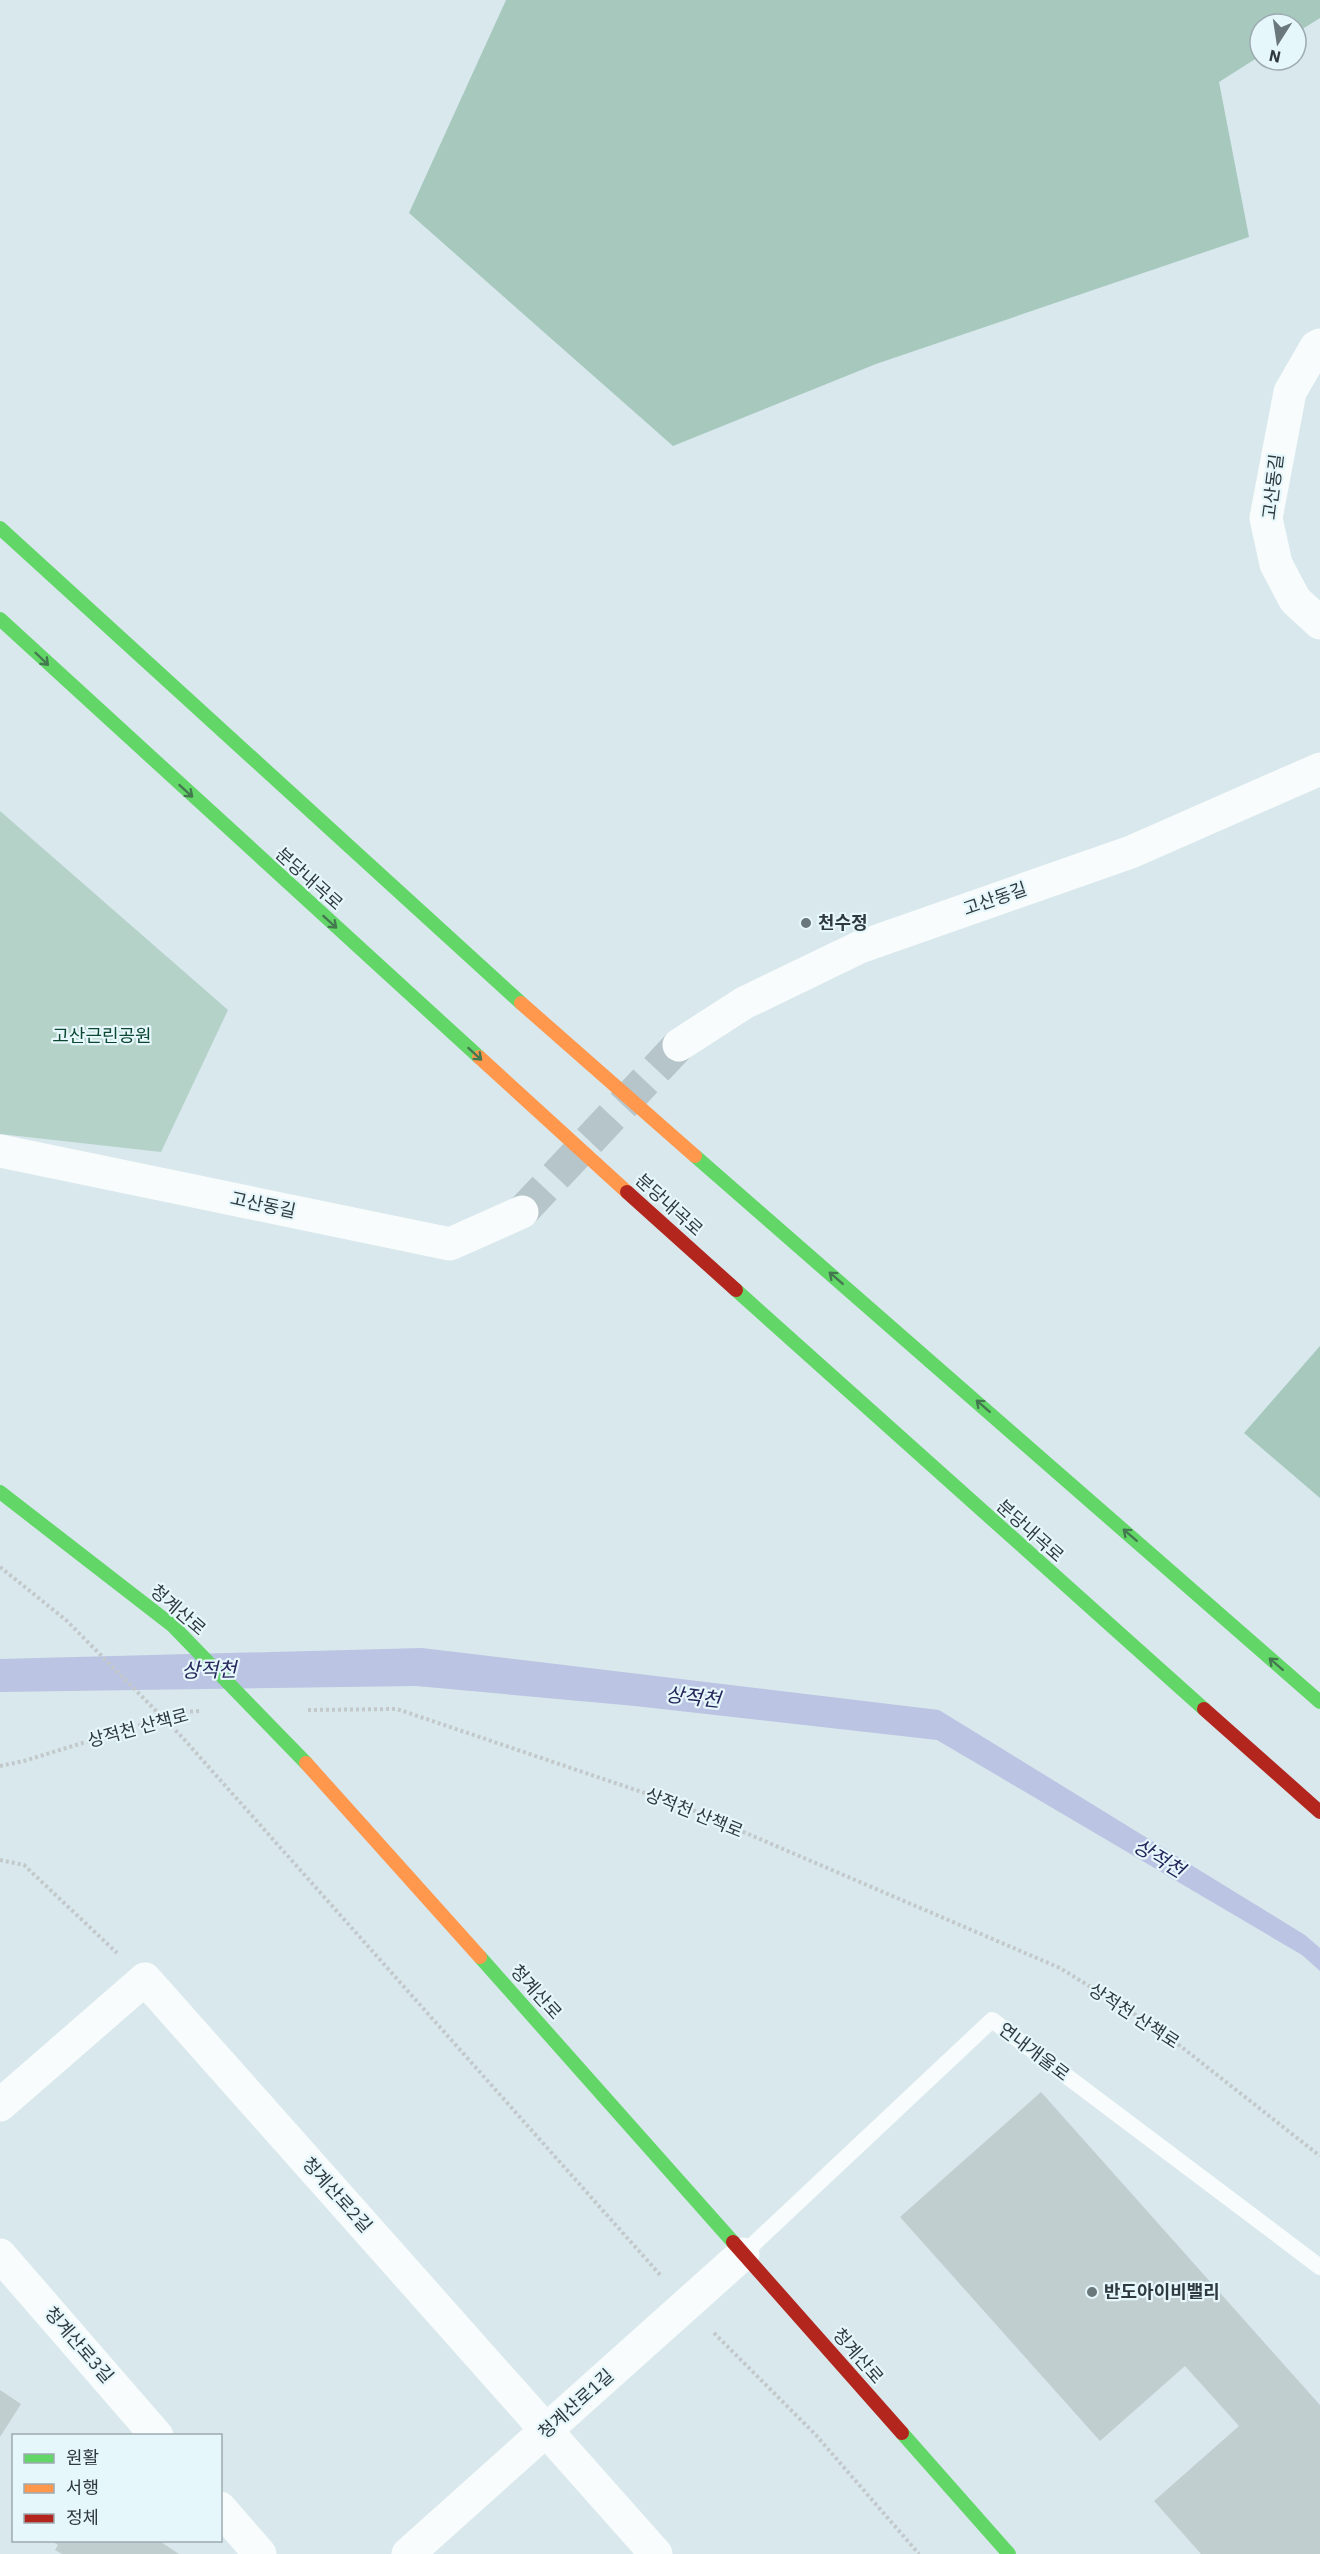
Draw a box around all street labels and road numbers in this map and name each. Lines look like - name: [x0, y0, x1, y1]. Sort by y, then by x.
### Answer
- street label: 고산동길: [1257, 453, 1288, 521]
- street label: 분당내곡로: [271, 842, 348, 915]
- street label: 고산동길: [960, 877, 1030, 920]
- street label: 분당내곡로: [631, 1168, 708, 1241]
- street label: 고산동길: [228, 1186, 298, 1223]
- street label: 분당내곡로: [992, 1494, 1069, 1567]
- street label: 청계산로: [146, 1579, 211, 1640]
- street label: 상적천 산책로: [85, 1703, 191, 1752]
- street label: 상적천 산책로: [642, 1782, 747, 1843]
- street label: 청계산로: [506, 1959, 567, 2024]
- street label: 상적천 산책로: [1085, 1978, 1184, 2053]
- street label: 연내개울로: [994, 2017, 1074, 2086]
- street label: 청계산로2길: [298, 2152, 377, 2237]
- street label: 청계산로3길: [40, 2302, 119, 2388]
- street label: 청계산로: [828, 2323, 889, 2388]
- street label: 청계산로1길: [533, 2364, 618, 2443]

